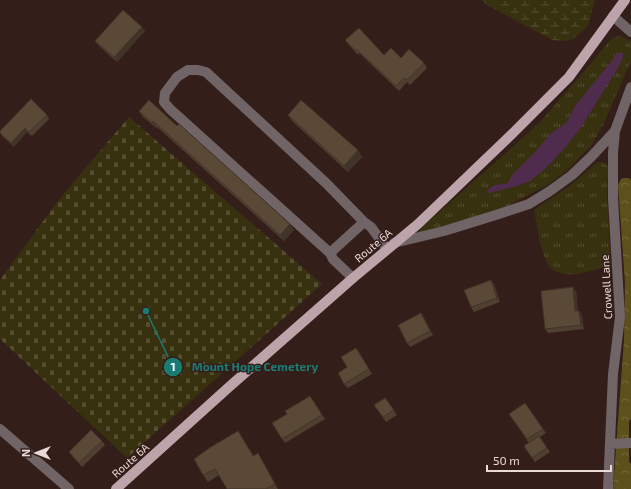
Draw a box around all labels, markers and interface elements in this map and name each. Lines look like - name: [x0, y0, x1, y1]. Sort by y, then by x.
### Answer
- street label: Route 6A: [352, 225, 395, 264]
- street label: Crowell Lane: [598, 254, 614, 319]
- callout: Mount Hope Cemetery: [163, 355, 326, 379]
- text: 1: [170, 359, 176, 373]
- text: Mount Hope Cemetery: [192, 359, 319, 374]
- north arrow: [16, 433, 56, 473]
- street label: Route 6A: [109, 440, 151, 480]
- scale bar: [487, 447, 611, 473]
- text: N: [19, 449, 32, 457]
- text: 50 m: [493, 453, 520, 467]

